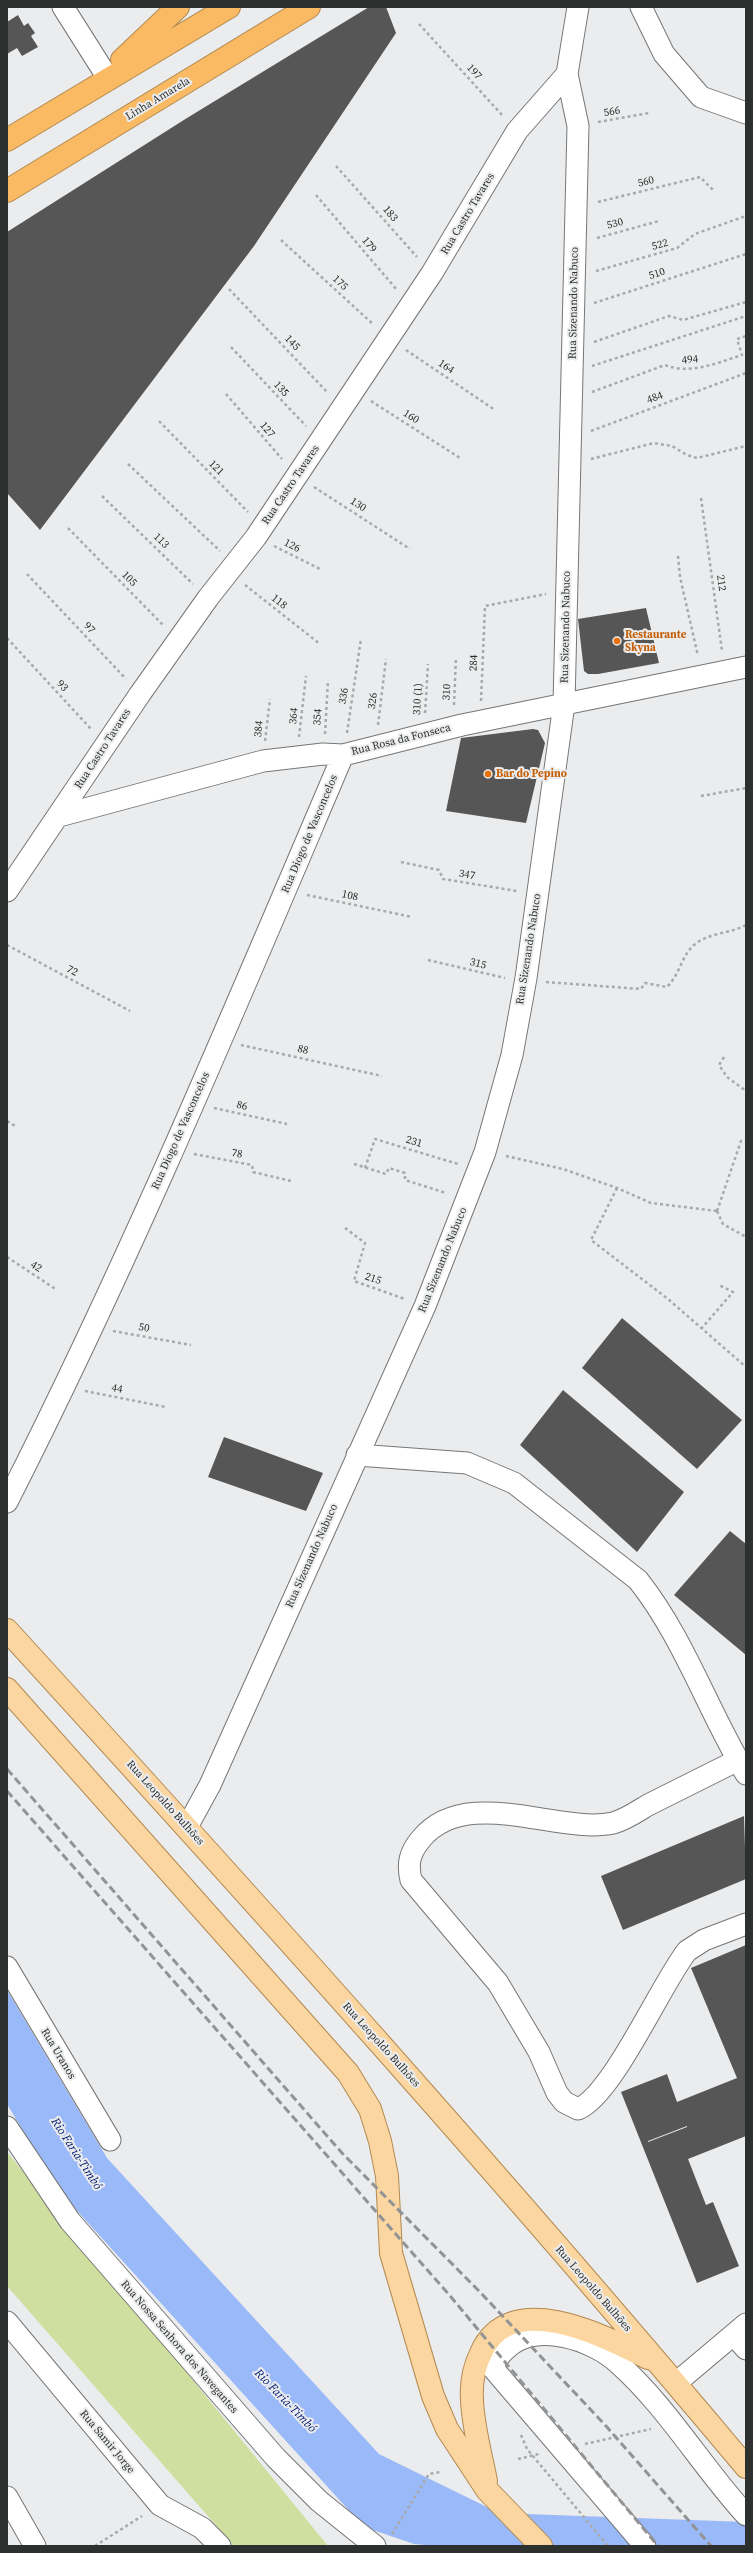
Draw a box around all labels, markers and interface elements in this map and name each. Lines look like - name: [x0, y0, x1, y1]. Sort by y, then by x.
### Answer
- street label: 197: [464, 61, 484, 83]
- street label: Linha Amarela: [123, 75, 193, 123]
- street label: 566: [603, 104, 621, 120]
- street label: Rua Castro Tavares: [438, 171, 498, 257]
- street label: 560: [636, 174, 656, 190]
- street label: 183: [380, 203, 400, 225]
- street label: 530: [605, 215, 625, 233]
- street label: 179: [359, 234, 379, 256]
- street label: 522: [650, 236, 670, 254]
- street label: Rua Sizenando Nabuco: [566, 247, 582, 359]
- street label: 510: [647, 265, 667, 283]
- street label: 175: [329, 273, 351, 293]
- street label: 145: [282, 332, 302, 354]
- street label: 494: [681, 353, 699, 367]
- street label: 164: [435, 357, 457, 377]
- street label: 135: [271, 378, 291, 400]
- street label: 484: [645, 389, 665, 407]
- street label: 160: [401, 407, 421, 427]
- street label: 127: [257, 419, 277, 441]
- street label: Rua Castro Tavares: [260, 443, 322, 527]
- street label: 121: [205, 457, 227, 479]
- street label: 130: [347, 495, 369, 515]
- street label: 113: [150, 531, 172, 551]
- street label: 126: [282, 536, 302, 556]
- street label: 105: [118, 568, 140, 590]
- street label: Rua Sizenando Nabuco: [558, 571, 574, 683]
- street label: 212: [713, 574, 729, 592]
- street label: 118: [268, 592, 290, 612]
- street label: 97: [80, 619, 98, 637]
- place label: Restaurante Skyna: [625, 628, 686, 654]
- marker: Restaurante Skyna: [612, 636, 622, 646]
- street label: 284: [467, 655, 481, 671]
- street label: 93: [53, 677, 71, 695]
- street label: 310 (1): [411, 683, 425, 715]
- street label: 310: [440, 683, 454, 701]
- street label: 336: [336, 687, 352, 705]
- street label: 326: [365, 692, 381, 710]
- street label: Rua Castro Tavares: [72, 706, 134, 792]
- street label: 364: [287, 707, 301, 725]
- street label: 354: [311, 708, 325, 726]
- street label: 384: [252, 720, 266, 738]
- street label: Rua Rosa da Fonseca: [350, 721, 452, 759]
- place label: Bar do Pepino: [496, 767, 567, 781]
- marker: Bar do Pepino: [483, 769, 493, 779]
- street label: Rua Diogo de Vasconcelos: [279, 773, 341, 895]
- street label: 347: [458, 867, 476, 883]
- street label: 108: [341, 888, 359, 904]
- street label: Rua Sizenando Nabuco: [514, 892, 544, 1006]
- street label: 315: [468, 956, 488, 972]
- street label: 72: [64, 963, 80, 979]
- street label: 88: [296, 1042, 310, 1058]
- street label: Rua Diogo de Vasconcelos: [149, 1070, 213, 1192]
- street label: 86: [235, 1098, 249, 1114]
- street label: 231: [404, 1133, 424, 1151]
- street label: 78: [230, 1147, 244, 1161]
- street label: Rua Sizenando Nabuco: [416, 1205, 470, 1315]
- street label: 42: [28, 1258, 44, 1276]
- street label: 215: [363, 1270, 383, 1288]
- street label: 50: [137, 1320, 151, 1336]
- street label: 44: [110, 1381, 124, 1397]
- street label: Rua Sizenando Nabuco: [283, 1502, 341, 1610]
- street label: Rua Leopoldo Bulhões: [123, 1758, 207, 1848]
- street label: Rua Leopoldo Bulhões: [339, 2000, 423, 2090]
- street label: Rua Uranos: [38, 2026, 78, 2082]
- water label: Rio Faria-Timbó: [47, 2115, 105, 2193]
- street label: Rua Leopoldo Bulhões: [552, 2243, 634, 2335]
- street label: Rua Nossa Senhora dos Navegantes: [118, 2278, 240, 2416]
- water label: Rio Faria-Timbó: [251, 2366, 319, 2436]
- street label: Rua Samir Jorge: [77, 2408, 137, 2476]

